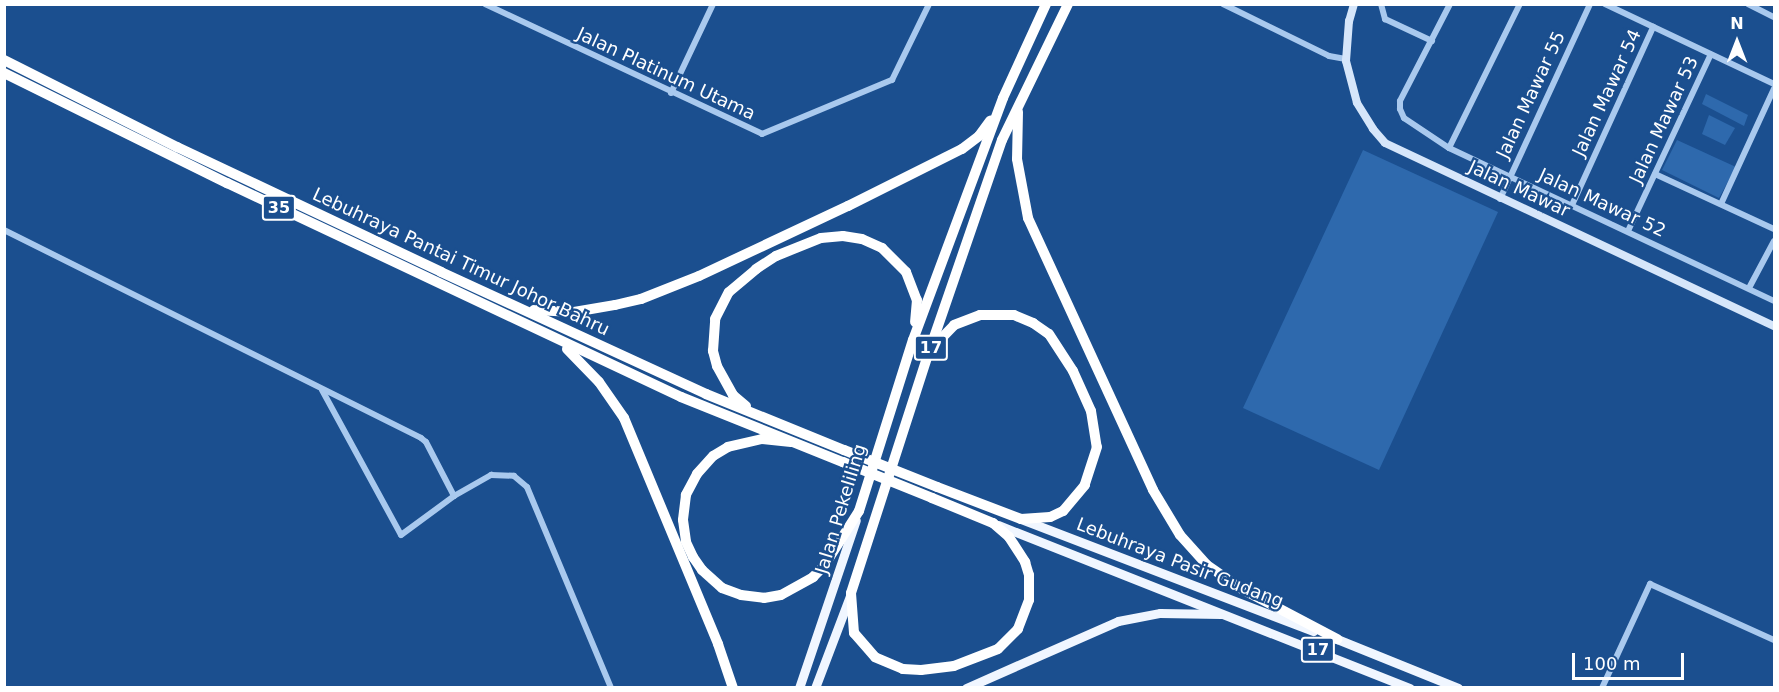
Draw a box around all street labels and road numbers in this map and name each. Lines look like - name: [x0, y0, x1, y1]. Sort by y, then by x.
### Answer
- street label: Jalan Platinum Utama: [573, 23, 759, 125]
- street label: Jalan Mawar 54: [1568, 26, 1646, 160]
- street label: Jalan Mawar 55: [1492, 28, 1570, 162]
- street label: Jalan Mawar 53: [1625, 53, 1703, 187]
- street label: Jalan Mawar: [1465, 156, 1573, 222]
- street label: Jalan Mawar 52: [1535, 164, 1669, 242]
- street label: Lebuhraya Pantai Timur Johor Bahru: [309, 184, 613, 340]
- road number: 35: [261, 195, 297, 221]
- road number: 17: [913, 335, 949, 361]
- street label: Jalan Pekeliling: [811, 442, 871, 576]
- street label: Lebuhraya Pasir Gudang: [1073, 513, 1287, 613]
- road number: 17: [1300, 637, 1336, 663]

